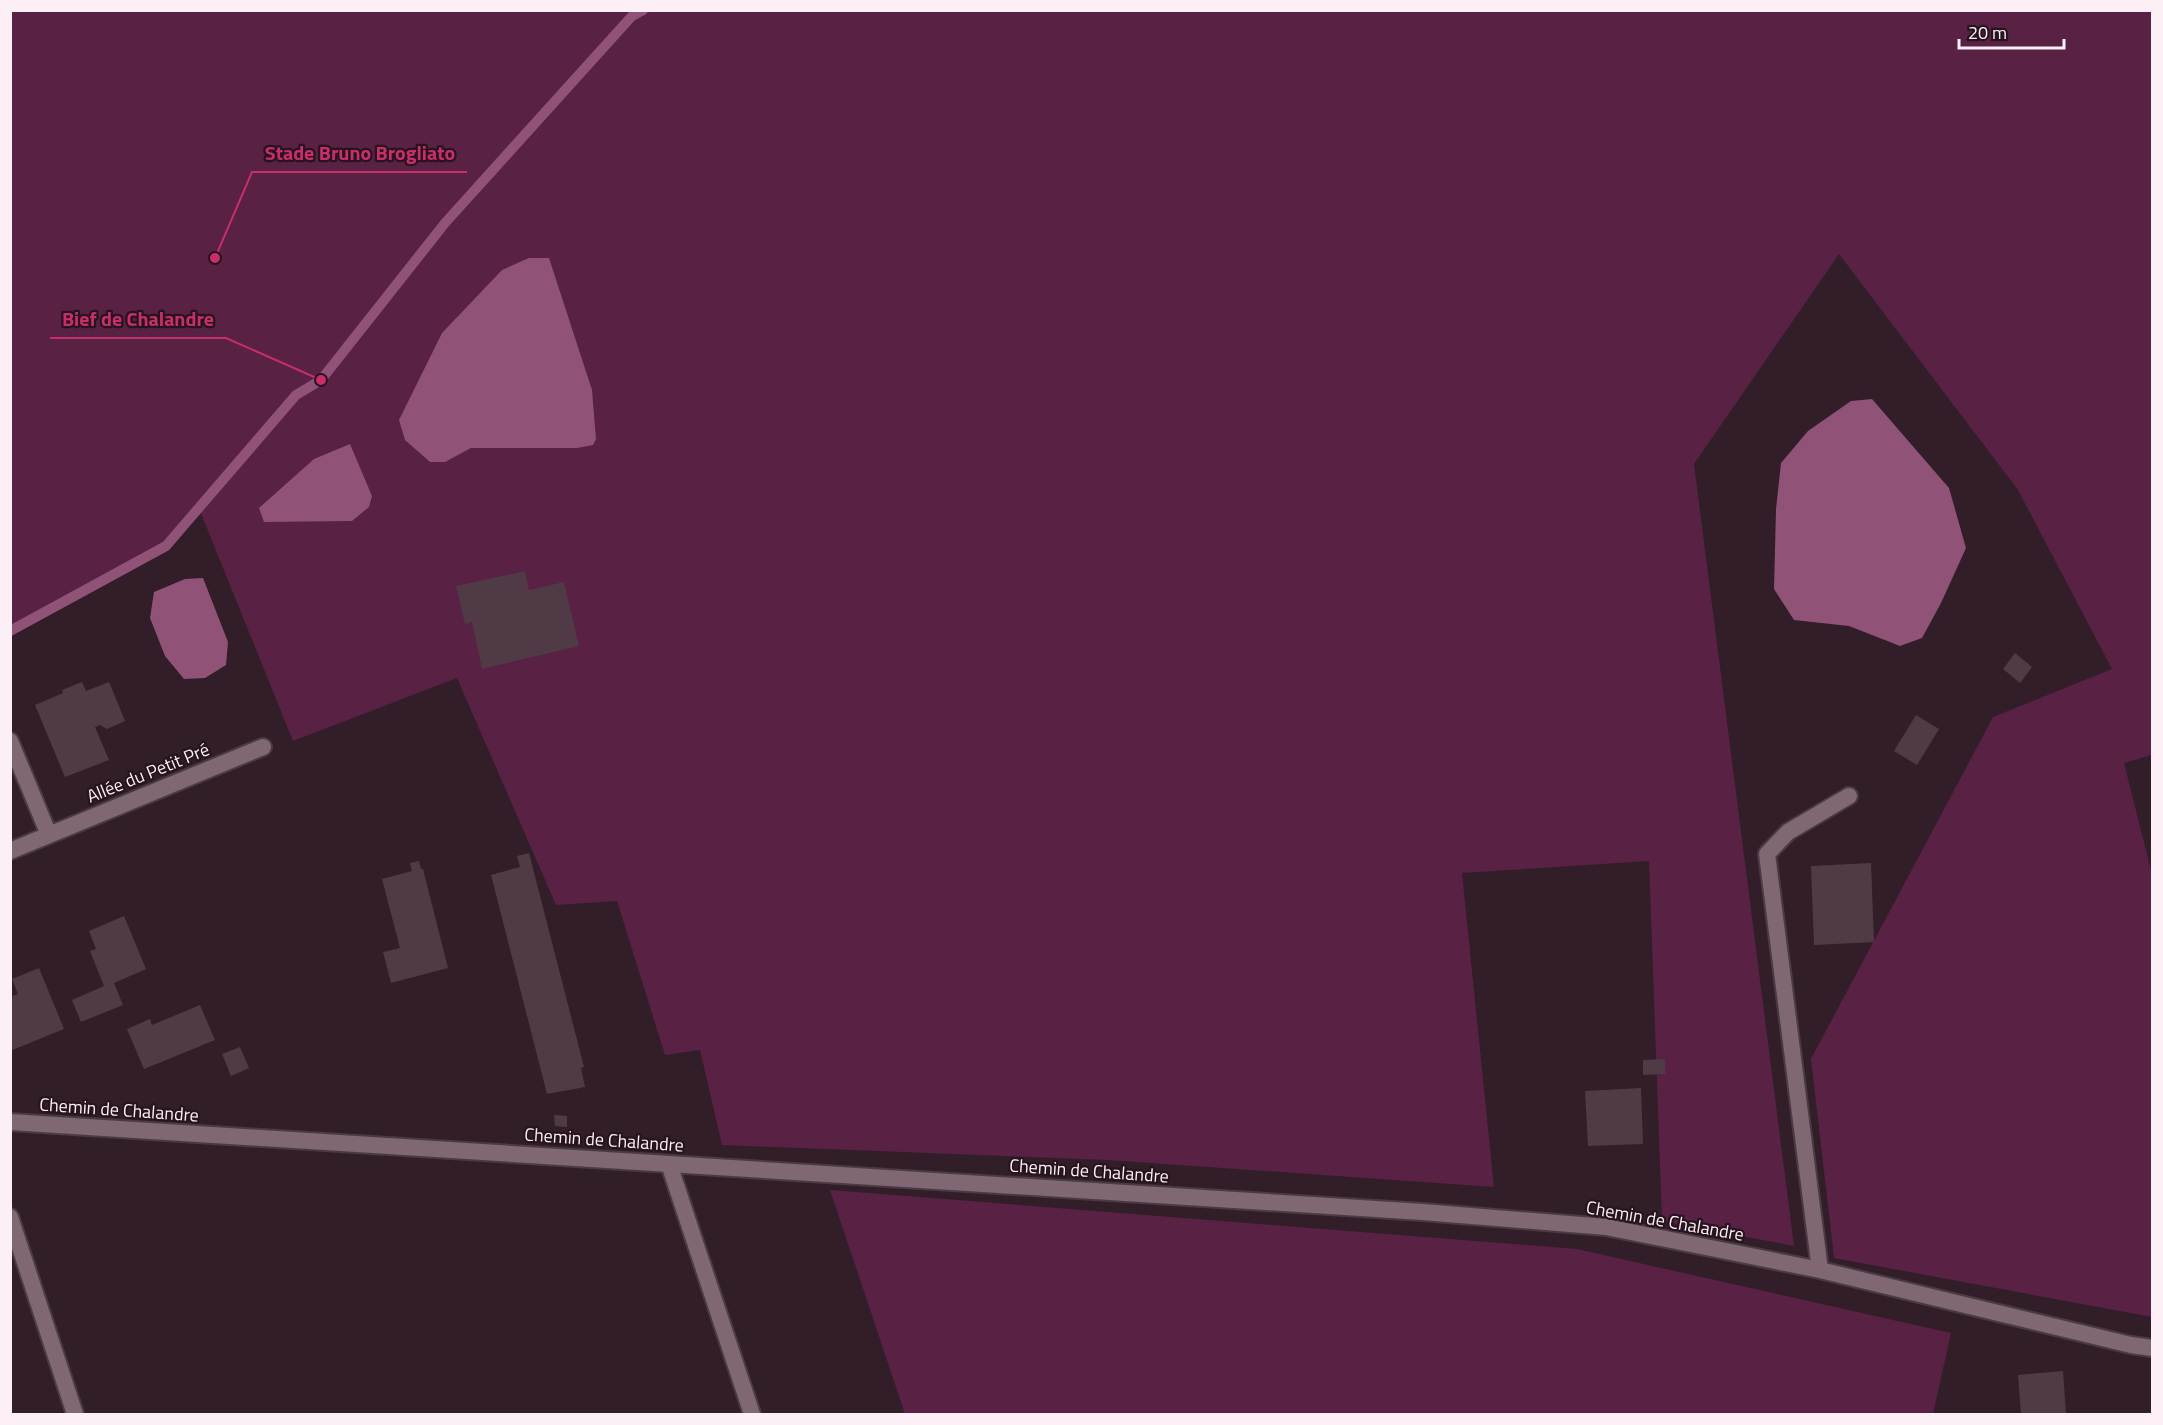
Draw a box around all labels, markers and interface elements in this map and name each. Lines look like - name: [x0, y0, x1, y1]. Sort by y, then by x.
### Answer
- scale bar: [1959, 12, 2064, 50]
- text: 20 m: [1968, 19, 2007, 46]
- callout: Stade Bruno Brogliato: [252, 134, 467, 172]
- text: Stade Bruno Brogliato: [265, 137, 455, 168]
- callout: Bief de Chalandre: [50, 300, 226, 338]
- text: Bief de Chalandre: [62, 303, 214, 334]
- street label: Allée du Petit Pré: [82, 736, 213, 809]
- street label: Chemin de Chalandre: [38, 1090, 200, 1129]
- street label: Chemin de Chalandre: [523, 1120, 685, 1159]
- street label: Chemin de Chalandre: [1008, 1151, 1170, 1190]
- street label: Chemin de Chalandre: [1584, 1193, 1746, 1248]

